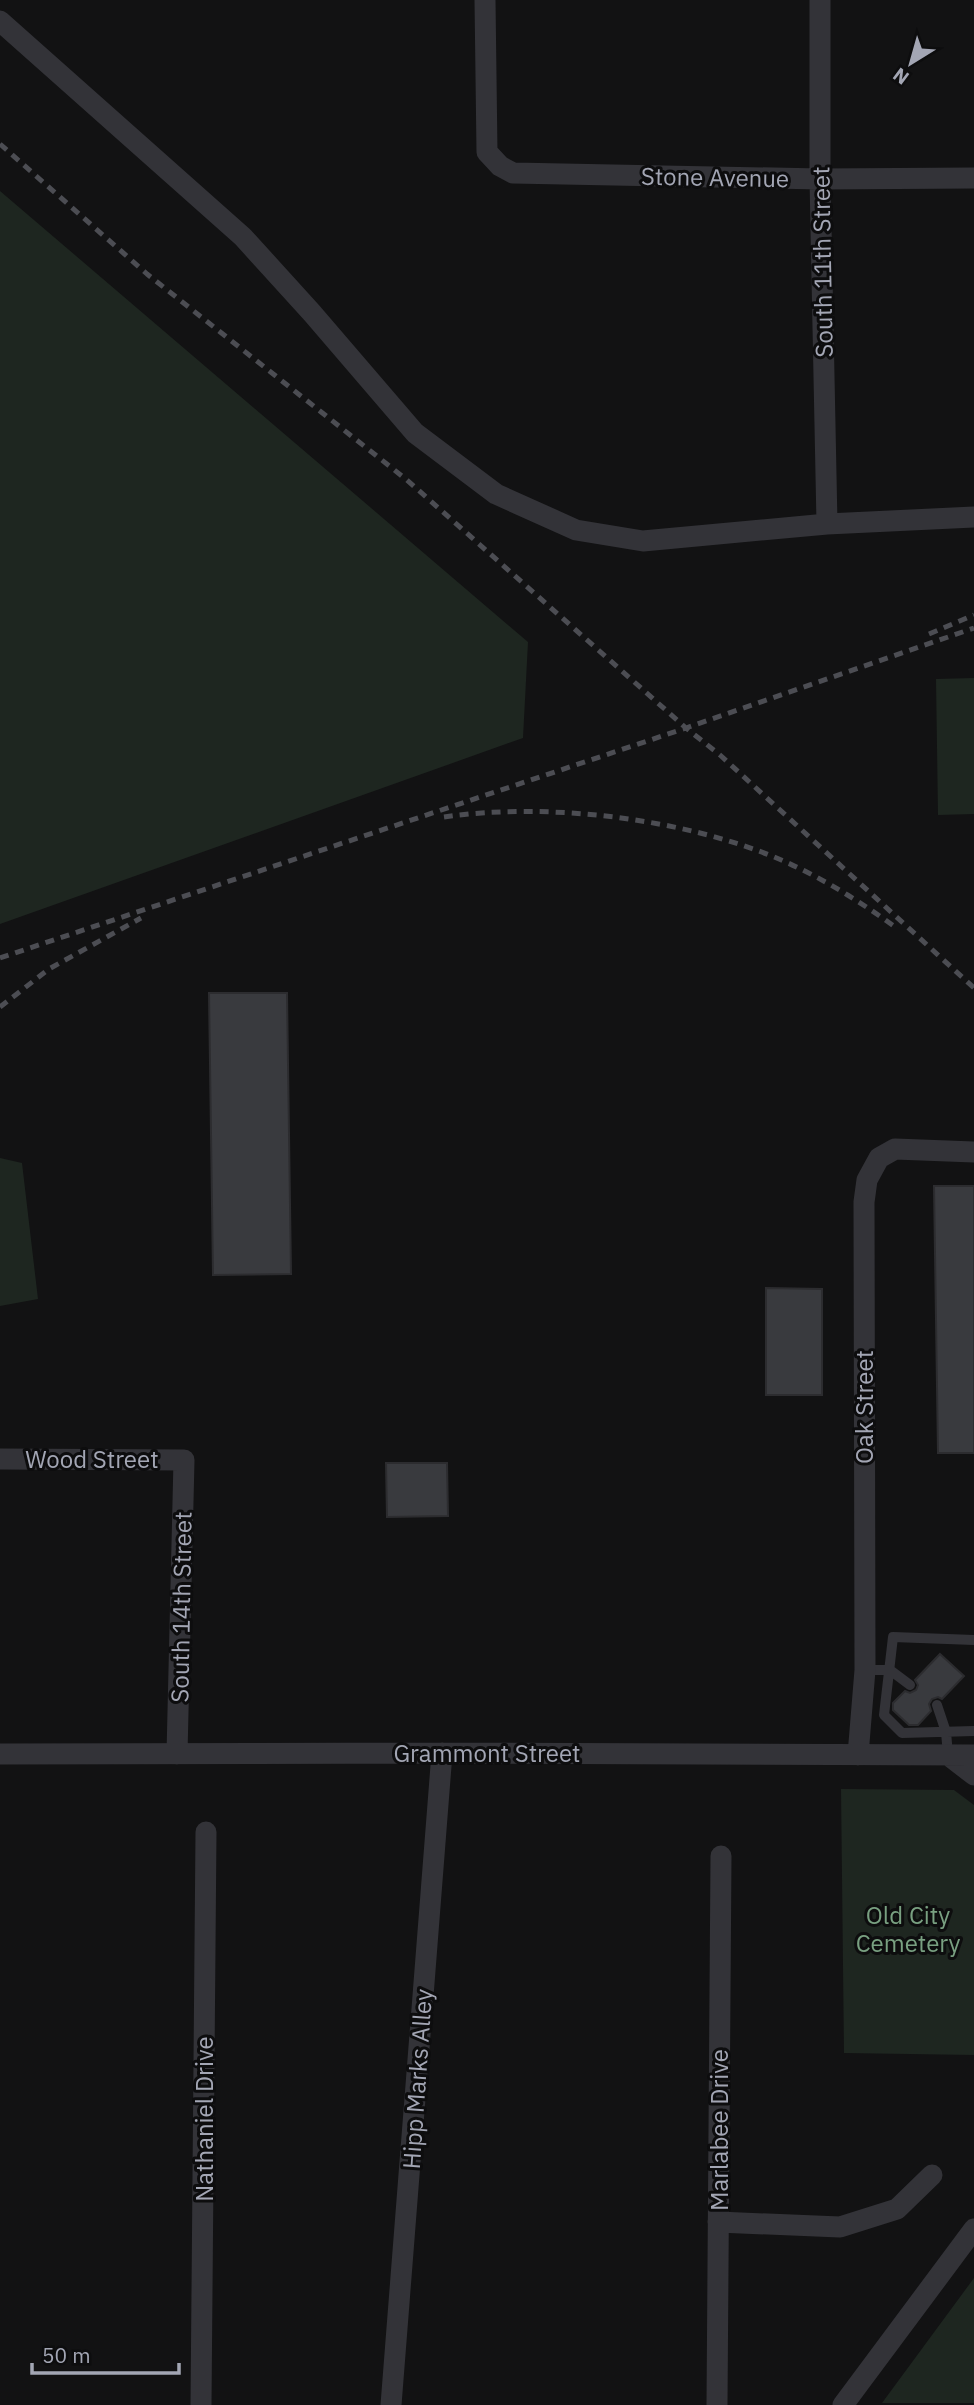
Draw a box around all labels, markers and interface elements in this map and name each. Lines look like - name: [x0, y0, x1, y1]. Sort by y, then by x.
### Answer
- north arrow: [876, 28, 946, 98]
- text: N: [888, 63, 913, 90]
- street label: Stone Avenue: [641, 160, 789, 194]
- street label: South 11th Street: [804, 166, 840, 358]
- street label: Oak Street: [848, 1350, 880, 1464]
- street label: Wood Street: [25, 1443, 159, 1475]
- street label: South 14th Street: [163, 1511, 199, 1703]
- street label: Grammont Street: [393, 1737, 581, 1769]
- park label: Old City Cemetery: [856, 1899, 960, 1959]
- street label: Hipp Marks Alley: [395, 1988, 439, 2170]
- street label: Nathaniel Drive: [188, 2036, 220, 2202]
- street label: Marlabee Drive: [703, 2049, 735, 2211]
- scale bar: [32, 2332, 178, 2376]
- text: 50 m: [42, 2341, 91, 2369]

